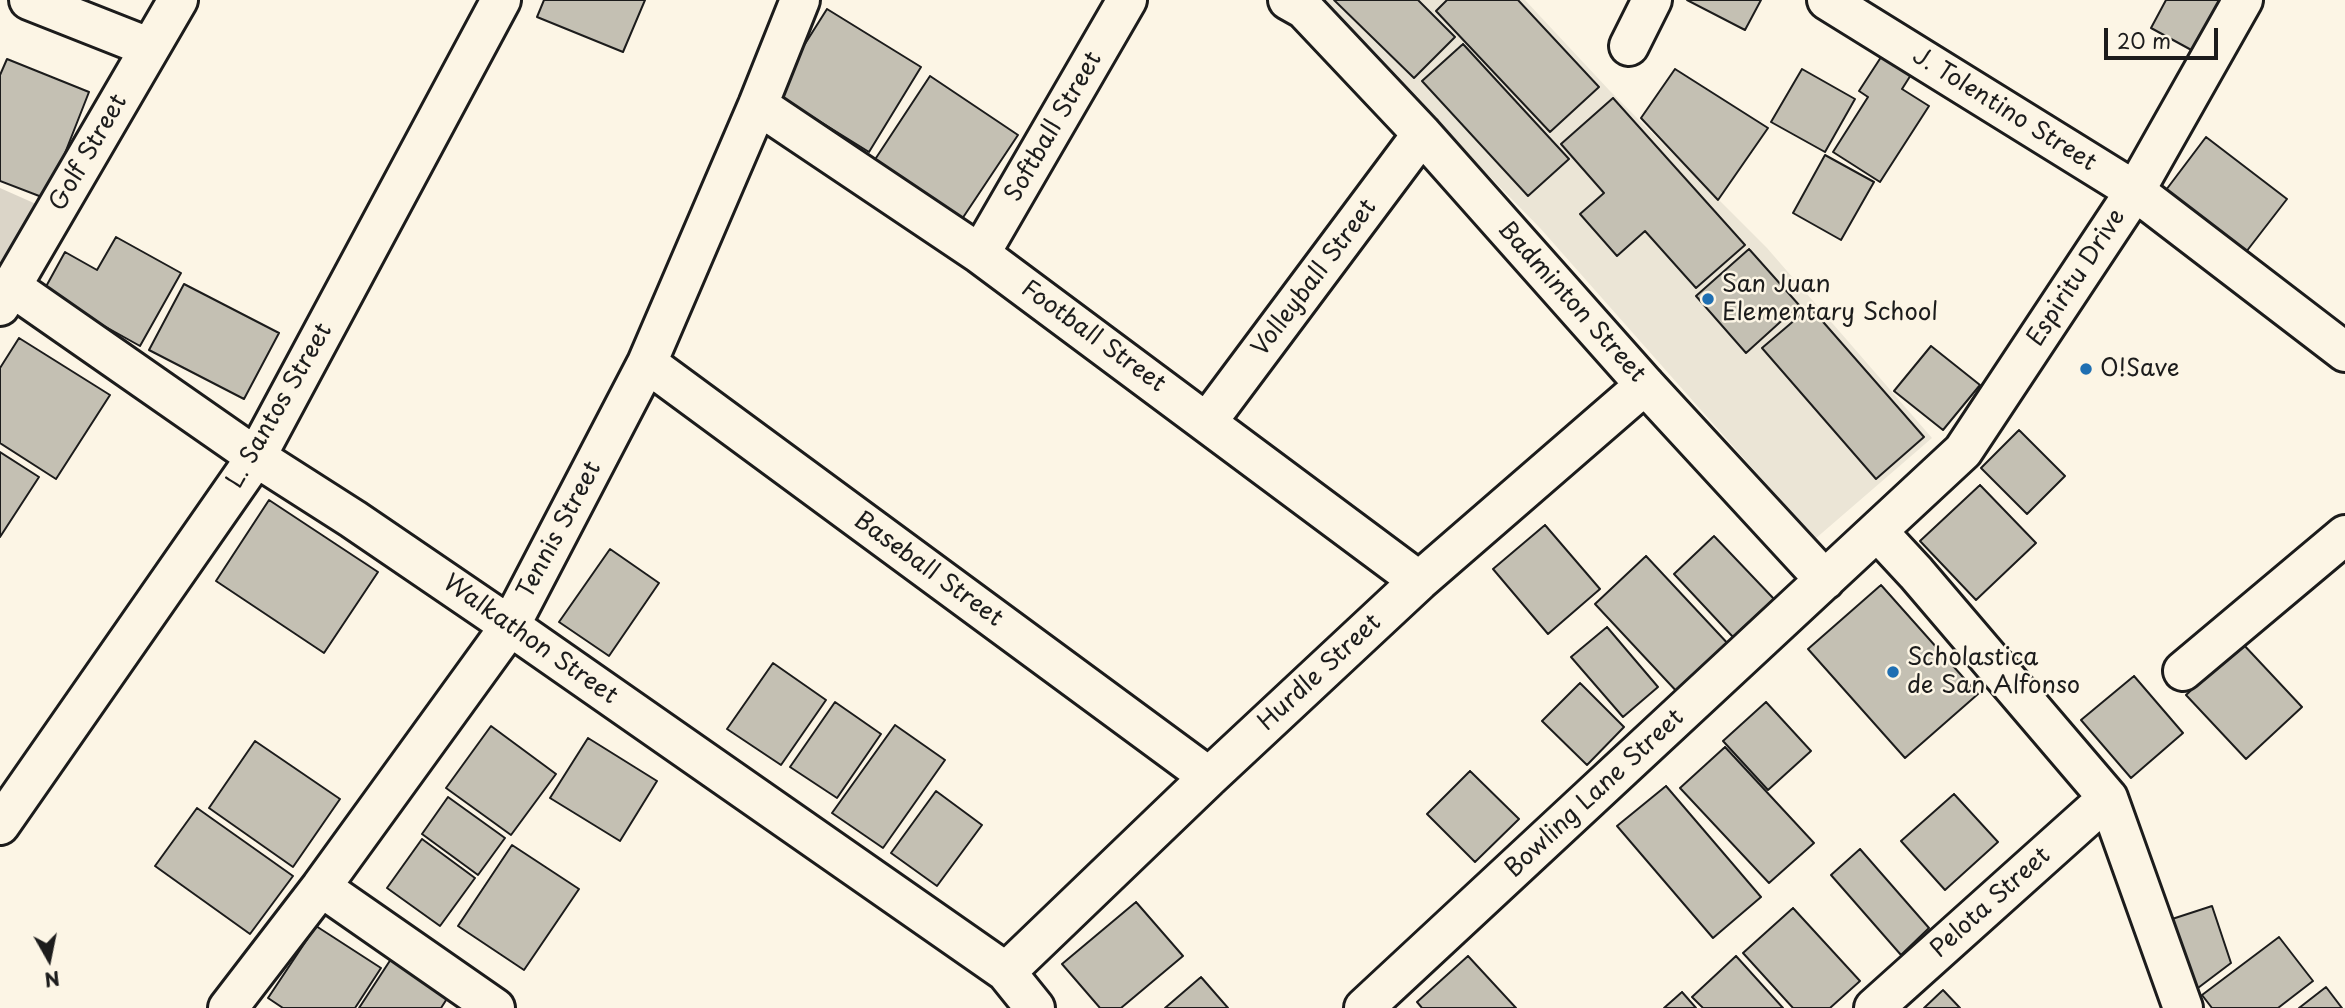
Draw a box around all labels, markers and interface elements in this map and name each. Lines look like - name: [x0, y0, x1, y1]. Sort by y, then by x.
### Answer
- scale bar: [2107, 14, 2221, 58]
- text: 20 m: [2117, 24, 2171, 56]
- street label: J. Tolentino Street: [1907, 42, 2101, 178]
- street label: Softball Street: [999, 47, 1109, 207]
- street label: Golf Street: [44, 90, 134, 216]
- street label: Volleyball Street: [1247, 194, 1383, 362]
- street label: Espiritu Drive: [2022, 204, 2132, 352]
- street label: Badminton Street: [1491, 215, 1651, 389]
- place label: San Juan Elementary School: [1722, 271, 1938, 327]
- street label: Football Street: [1015, 275, 1171, 399]
- marker: San Juan Elementary School: [1700, 291, 1716, 307]
- street label: L. Santos Street: [221, 318, 339, 494]
- place label: O!Save: [2100, 355, 2179, 383]
- marker: O!Save: [2078, 361, 2094, 377]
- street label: Tennis Street: [512, 457, 608, 603]
- street label: Baseball Street: [848, 506, 1008, 634]
- street label: Walkathon Street: [437, 569, 623, 711]
- street label: Hurdle Street: [1253, 609, 1387, 737]
- place label: Scholastica de San Alfonso: [1907, 644, 2080, 700]
- marker: Scholastica de San Alfonso: [1885, 664, 1901, 680]
- street label: Bowling Lane Street: [1500, 704, 1690, 884]
- street label: Pelota Street: [1925, 842, 2057, 964]
- north arrow: [14, 924, 84, 994]
- text: N: [43, 965, 62, 995]

